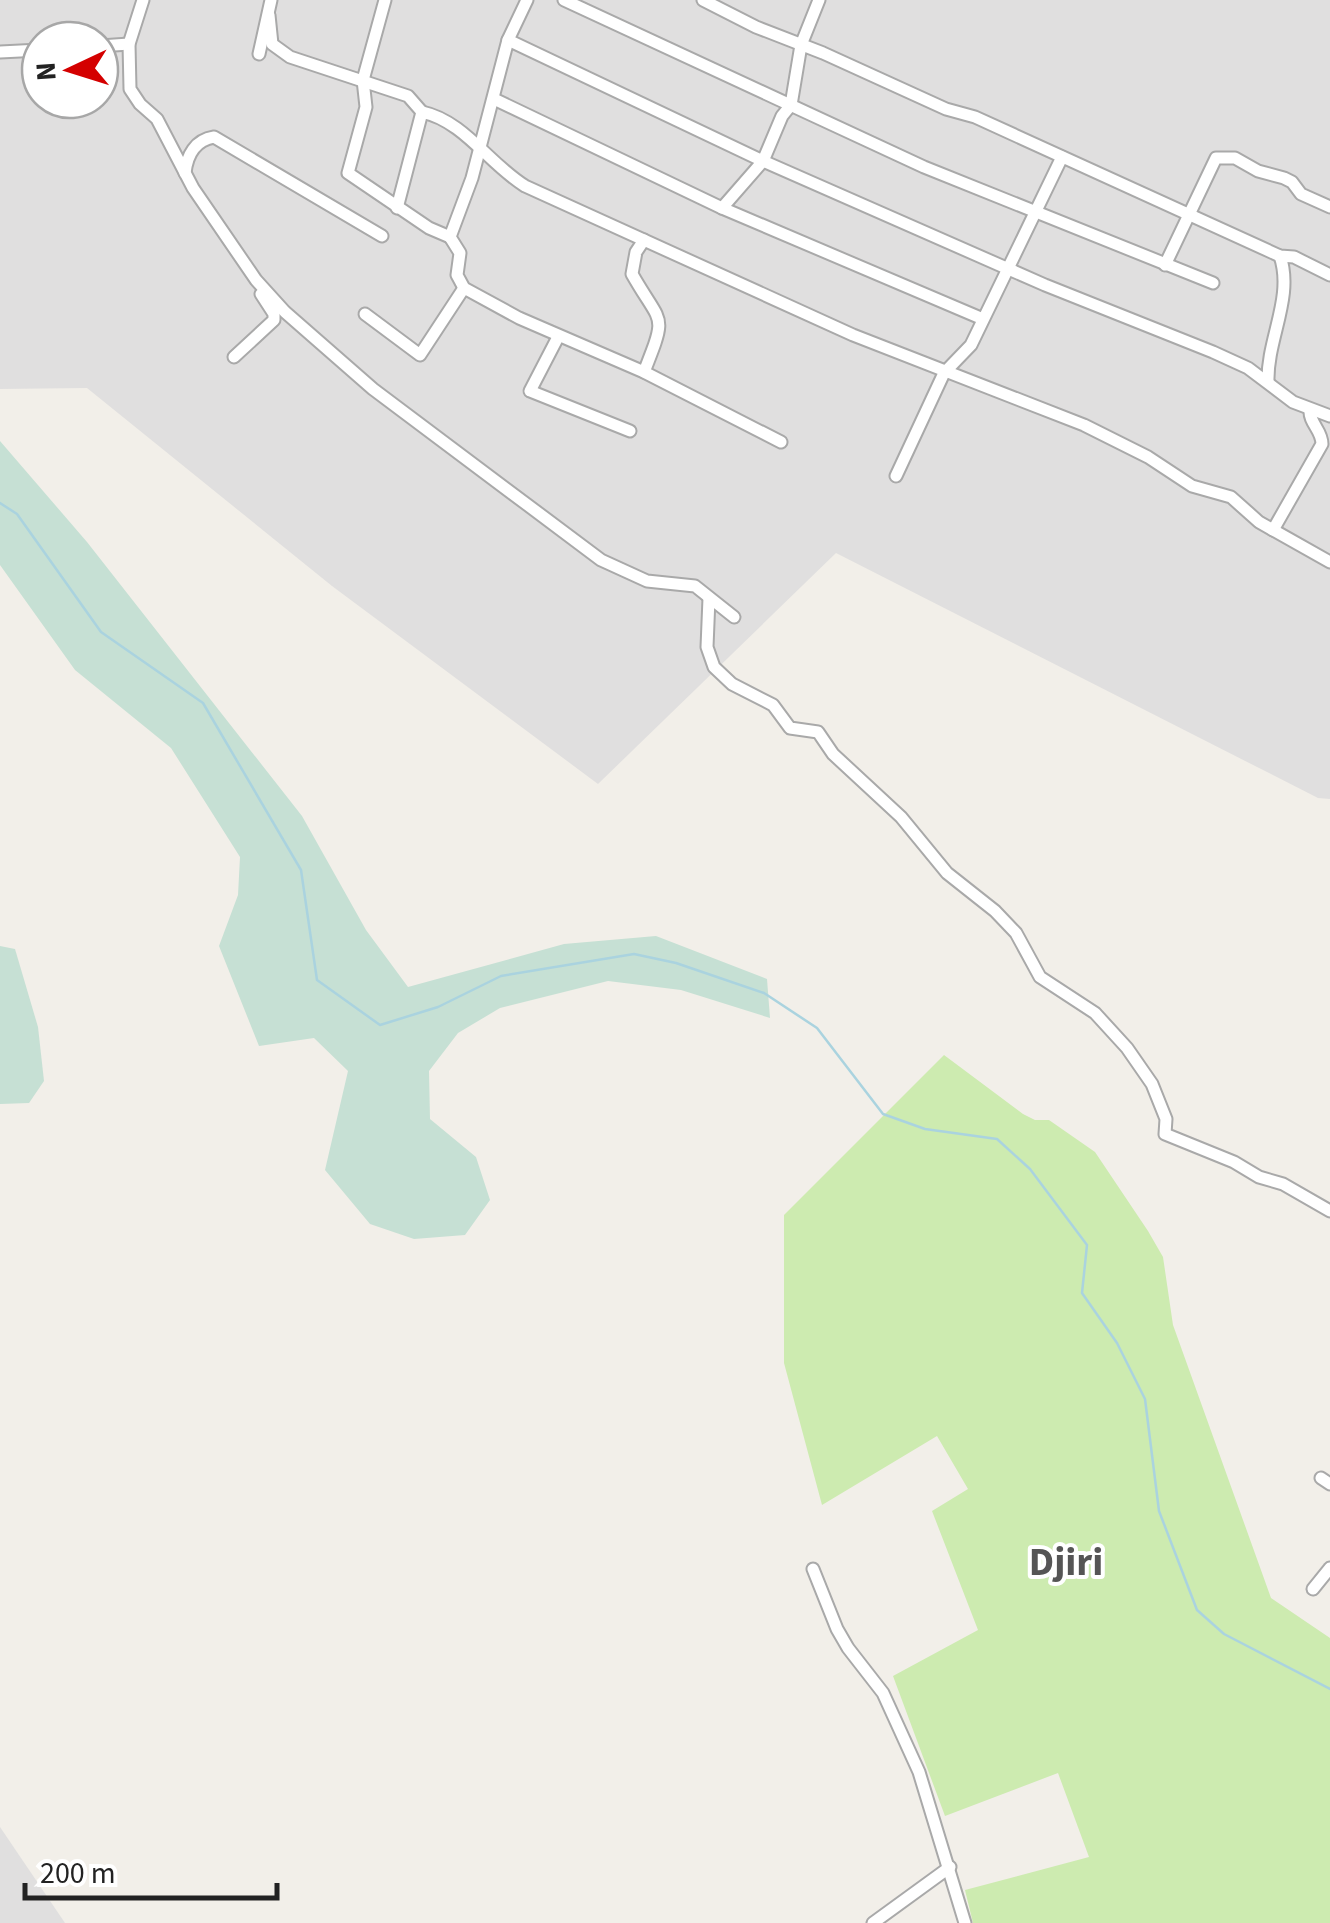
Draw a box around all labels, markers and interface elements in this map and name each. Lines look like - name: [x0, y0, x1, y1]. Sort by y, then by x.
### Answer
- north arrow: [20, 20, 120, 120]
- text: N: [25, 61, 67, 82]
- district label: Djiri: [1029, 1534, 1103, 1591]
- scale bar: [25, 1838, 278, 1900]
- text: 200 m: [40, 1852, 116, 1895]

